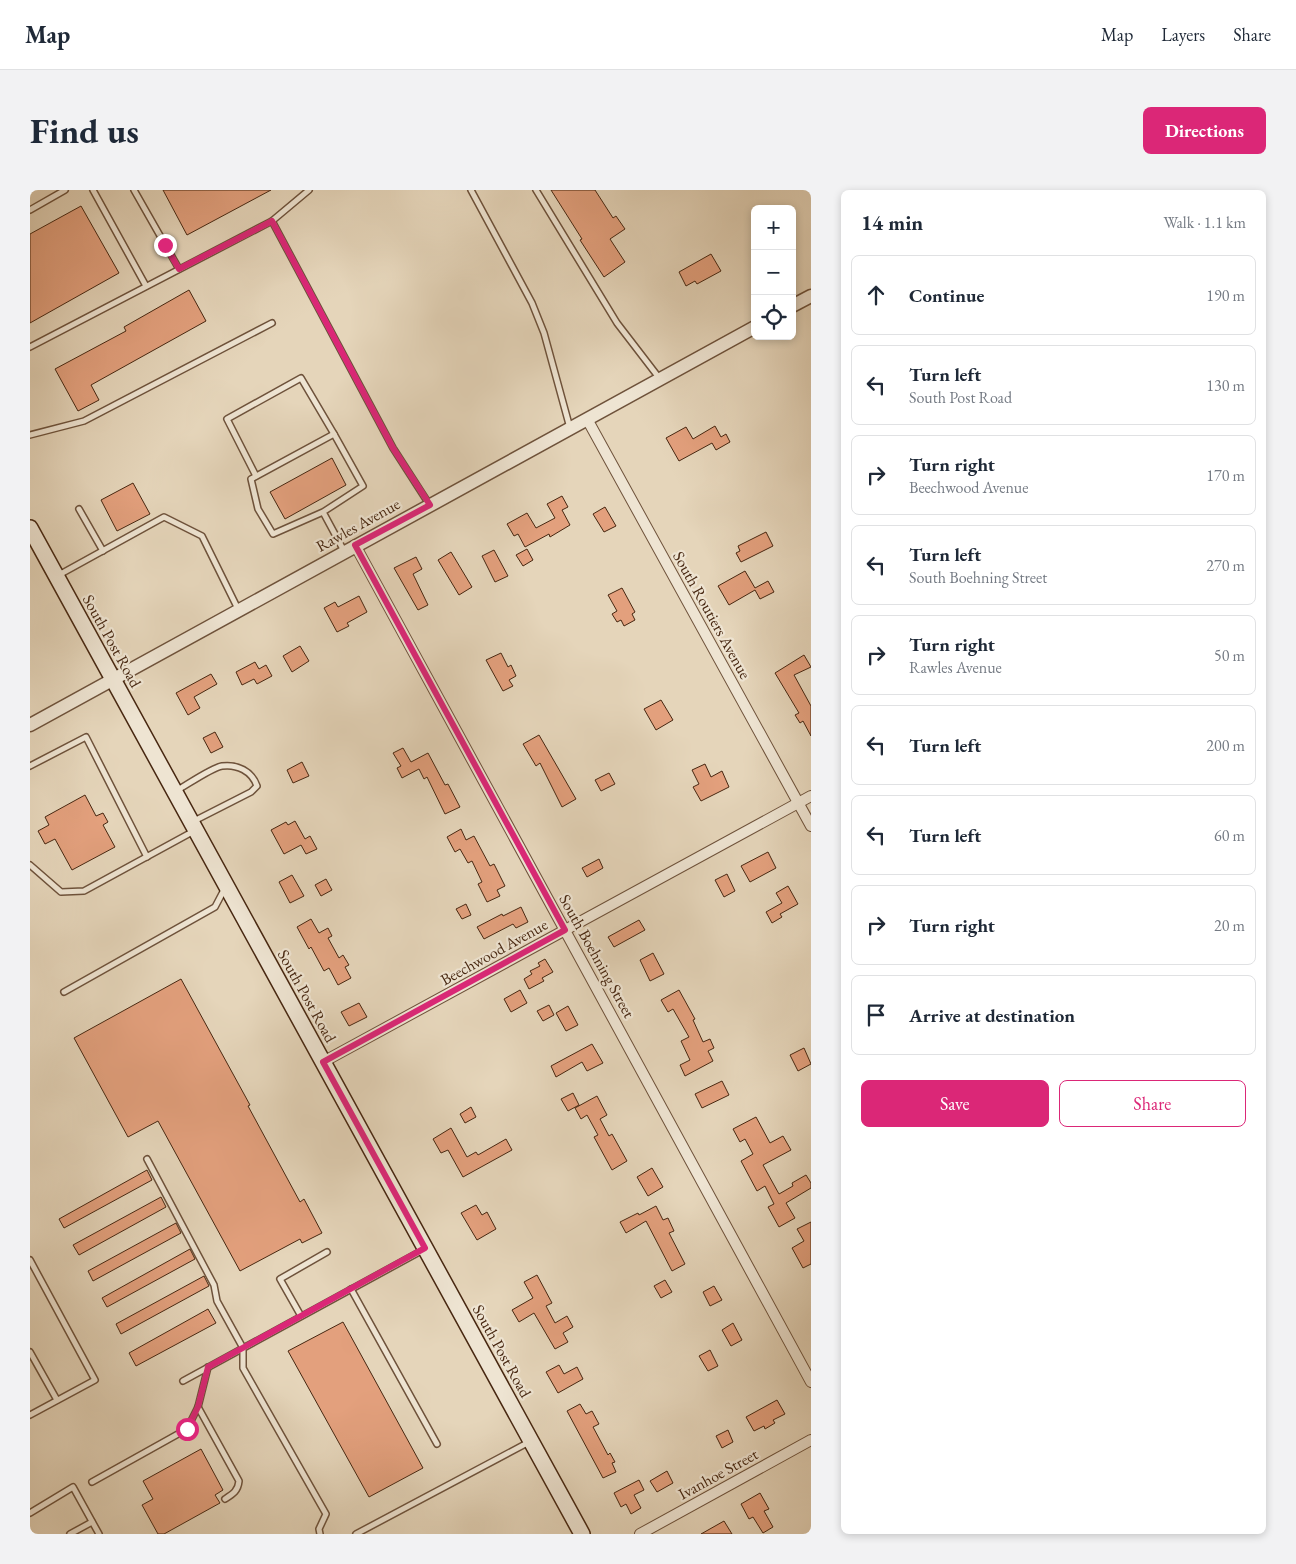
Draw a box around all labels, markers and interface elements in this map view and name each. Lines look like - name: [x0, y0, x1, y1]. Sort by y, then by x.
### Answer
- text: Map: [25, 19, 70, 50]
- text: Map: [1101, 23, 1133, 46]
- text: Layers: [1161, 23, 1205, 46]
- text: Share: [1233, 23, 1271, 46]
- button: Directions: [1143, 107, 1266, 154]
- text: Find us: [30, 108, 139, 153]
- map controls: [751, 205, 796, 340]
- button: +: [751, 205, 796, 250]
- text: 14 min: [861, 209, 923, 236]
- text: Walk · 1.1 km: [1163, 212, 1246, 233]
- route end: [154, 234, 177, 257]
- button: −: [751, 250, 796, 295]
- icon: ahead: [862, 281, 890, 309]
- text: Continue: [909, 283, 984, 308]
- text: 190 m: [1206, 285, 1245, 306]
- button: locate: [751, 295, 796, 340]
- text: Turn left: [909, 362, 981, 387]
- icon: left: [862, 371, 890, 399]
- text: 130 m: [1206, 375, 1245, 396]
- text: South Post Road: [909, 387, 1012, 408]
- text: Turn right: [909, 452, 995, 477]
- icon: right: [862, 461, 890, 489]
- text: 170 m: [1206, 465, 1245, 486]
- text: Beechwood Avenue: [909, 477, 1029, 498]
- street label: Rawles Avenue: [312, 493, 404, 557]
- text: Turn left: [909, 542, 981, 567]
- street label: South Routiers Avenue: [668, 547, 756, 683]
- icon: left: [862, 551, 890, 579]
- text: 270 m: [1206, 555, 1245, 576]
- text: South Boehning Street: [909, 567, 1047, 588]
- street label: South Post Road: [78, 591, 147, 692]
- text: Turn right: [909, 632, 995, 657]
- icon: right: [862, 641, 890, 669]
- text: 50 m: [1214, 645, 1245, 666]
- text: Rawles Avenue: [909, 657, 1002, 678]
- icon: left: [862, 731, 890, 759]
- text: Turn left: [909, 733, 981, 758]
- text: 200 m: [1206, 735, 1245, 756]
- icon: left: [862, 821, 890, 849]
- text: Turn left: [909, 823, 981, 848]
- text: 60 m: [1214, 825, 1245, 846]
- street label: South Boehning Street: [554, 890, 640, 1022]
- icon: right: [862, 911, 890, 939]
- text: Turn right: [909, 913, 995, 938]
- street label: Beechwood Avenue: [437, 914, 551, 990]
- text: 20 m: [1214, 915, 1245, 936]
- street label: South Post Road: [273, 946, 342, 1047]
- icon: arrive: [862, 1001, 890, 1029]
- text: Arrive at destination: [909, 1003, 1075, 1028]
- button: Save: [861, 1080, 1049, 1127]
- button: Share: [1059, 1080, 1246, 1127]
- street label: South Post Road: [468, 1301, 537, 1402]
- route start: [176, 1418, 199, 1441]
- street label: Ivanhoe Street: [675, 1444, 761, 1504]

